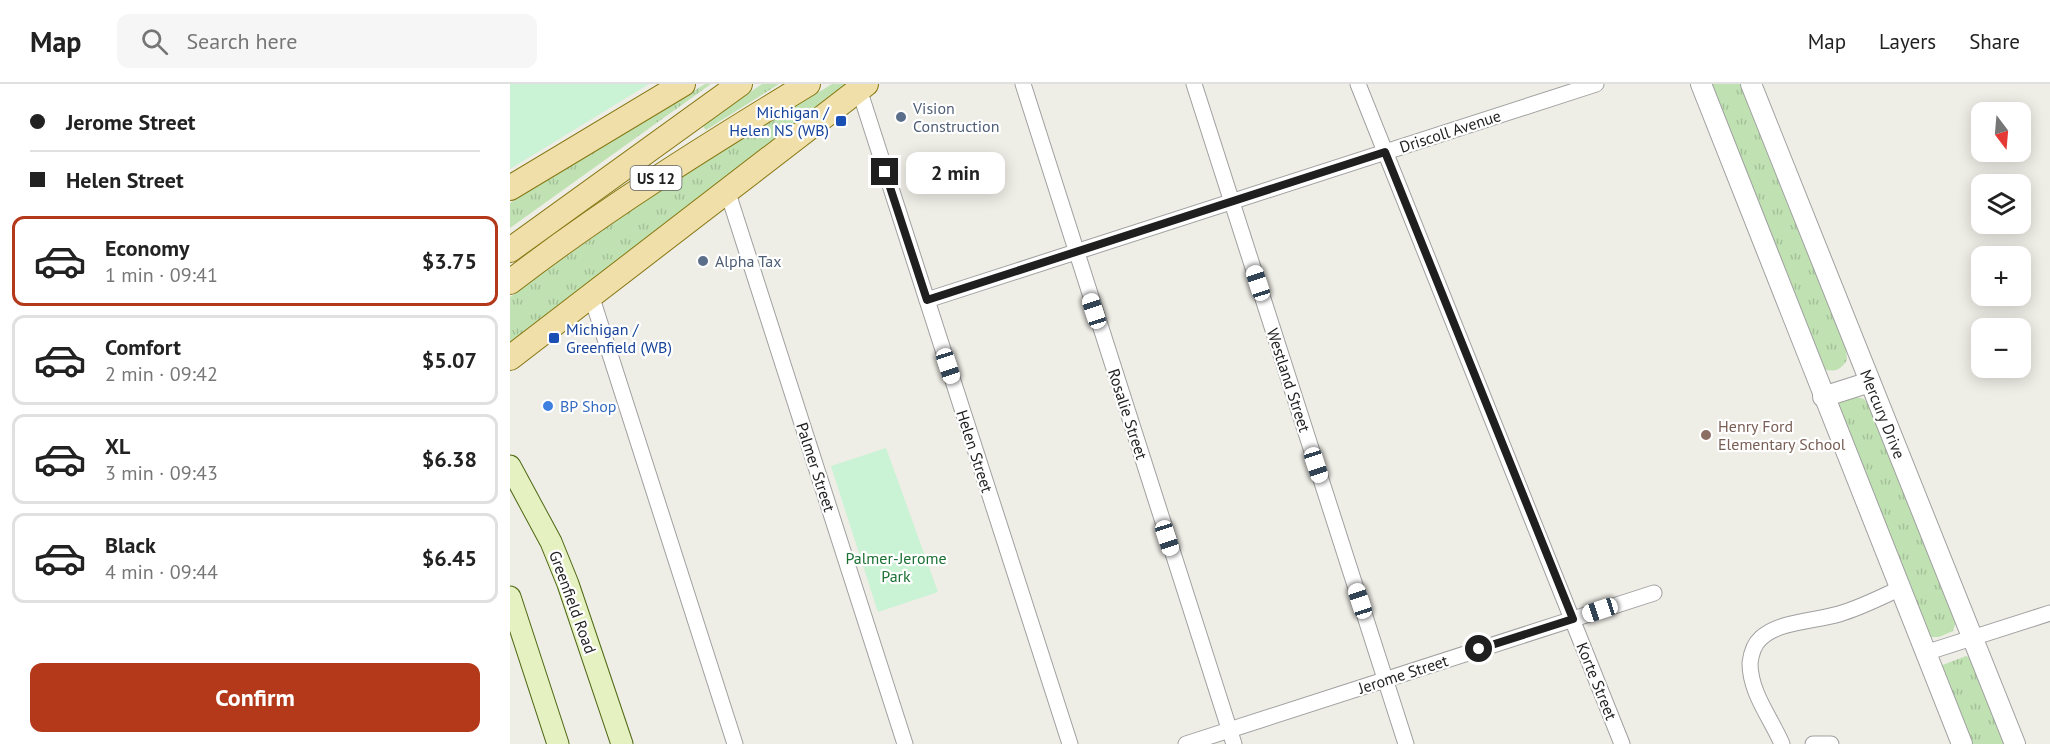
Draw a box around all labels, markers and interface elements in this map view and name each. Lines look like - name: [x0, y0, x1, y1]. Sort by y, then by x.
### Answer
- search box: [117, 14, 537, 68]
- text: Map: [30, 23, 81, 60]
- icon: search: [138, 25, 171, 58]
- text: Search here: [186, 27, 297, 55]
- text: Map: [1808, 28, 1846, 55]
- text: Layers: [1879, 28, 1936, 55]
- text: Share: [1969, 28, 2020, 55]
- place label: Vision Construction: [912, 98, 999, 136]
- place label: Michigan / Helen NS (WB): [729, 102, 830, 140]
- north arrow: [1971, 102, 2031, 162]
- map controls: [1971, 102, 2031, 378]
- street label: Driscoll Avenue: [1397, 105, 1503, 157]
- text: Jerome Street: [66, 108, 196, 136]
- marker: Vision Construction: [894, 110, 908, 124]
- marker: Michigan / Helen NS (WB): [834, 114, 848, 128]
- callout: 2 min: [906, 151, 1005, 193]
- route end: [871, 158, 898, 185]
- text: 2 min: [931, 160, 980, 186]
- text: Helen Street: [66, 166, 184, 194]
- road number: US 12: [630, 166, 682, 190]
- button: layers: [1971, 174, 2031, 234]
- icon: car: [33, 234, 87, 288]
- text: Economy: [105, 234, 189, 262]
- button: +: [1971, 246, 2031, 306]
- text: $3.75: [422, 247, 477, 275]
- place label: Alpha Tax: [715, 251, 782, 271]
- marker: Alpha Tax: [696, 254, 710, 268]
- text: 1 min · 09:41: [105, 262, 218, 288]
- car: [1244, 263, 1272, 303]
- car: [1080, 291, 1108, 331]
- button: −: [1971, 318, 2031, 378]
- place label: Michigan / Greenfield (WB): [566, 319, 672, 357]
- street label: Westland Street: [1263, 326, 1315, 435]
- marker: Michigan / Greenfield (WB): [547, 331, 561, 345]
- icon: car: [33, 333, 87, 387]
- text: Comfort: [105, 333, 181, 361]
- text: $5.07: [422, 346, 477, 374]
- car: [934, 346, 962, 386]
- text: 2 min · 09:42: [105, 361, 218, 387]
- street label: Rosalie Street: [1104, 366, 1152, 462]
- street label: Mercury Drive: [1856, 366, 1910, 462]
- place label: BP Shop: [560, 396, 616, 416]
- marker: BP Shop: [541, 399, 555, 413]
- street label: Helen Street: [952, 407, 998, 495]
- place label: Henry Ford Elementary School: [1718, 416, 1846, 454]
- street label: Palmer Street: [792, 420, 840, 515]
- marker: Henry Ford Elementary School: [1699, 428, 1713, 442]
- icon: car: [33, 432, 87, 486]
- text: XL: [105, 432, 130, 460]
- text: $6.38: [422, 445, 477, 473]
- car: [1302, 445, 1330, 485]
- text: 3 min · 09:43: [105, 460, 218, 486]
- car: [1153, 518, 1181, 558]
- icon: car: [33, 531, 87, 585]
- text: Black: [105, 531, 156, 559]
- text: $6.45: [422, 544, 477, 572]
- street label: Greenfield Road: [545, 548, 601, 656]
- park label: Palmer-Jerome Park: [845, 548, 947, 586]
- text: 4 min · 09:44: [105, 559, 218, 585]
- car: [1346, 581, 1374, 621]
- car: [1580, 596, 1620, 624]
- route start: [1465, 635, 1492, 662]
- street label: Korte Street: [1572, 639, 1622, 723]
- street label: Jerome Street: [1355, 650, 1451, 698]
- button: Confirm: [30, 663, 480, 732]

